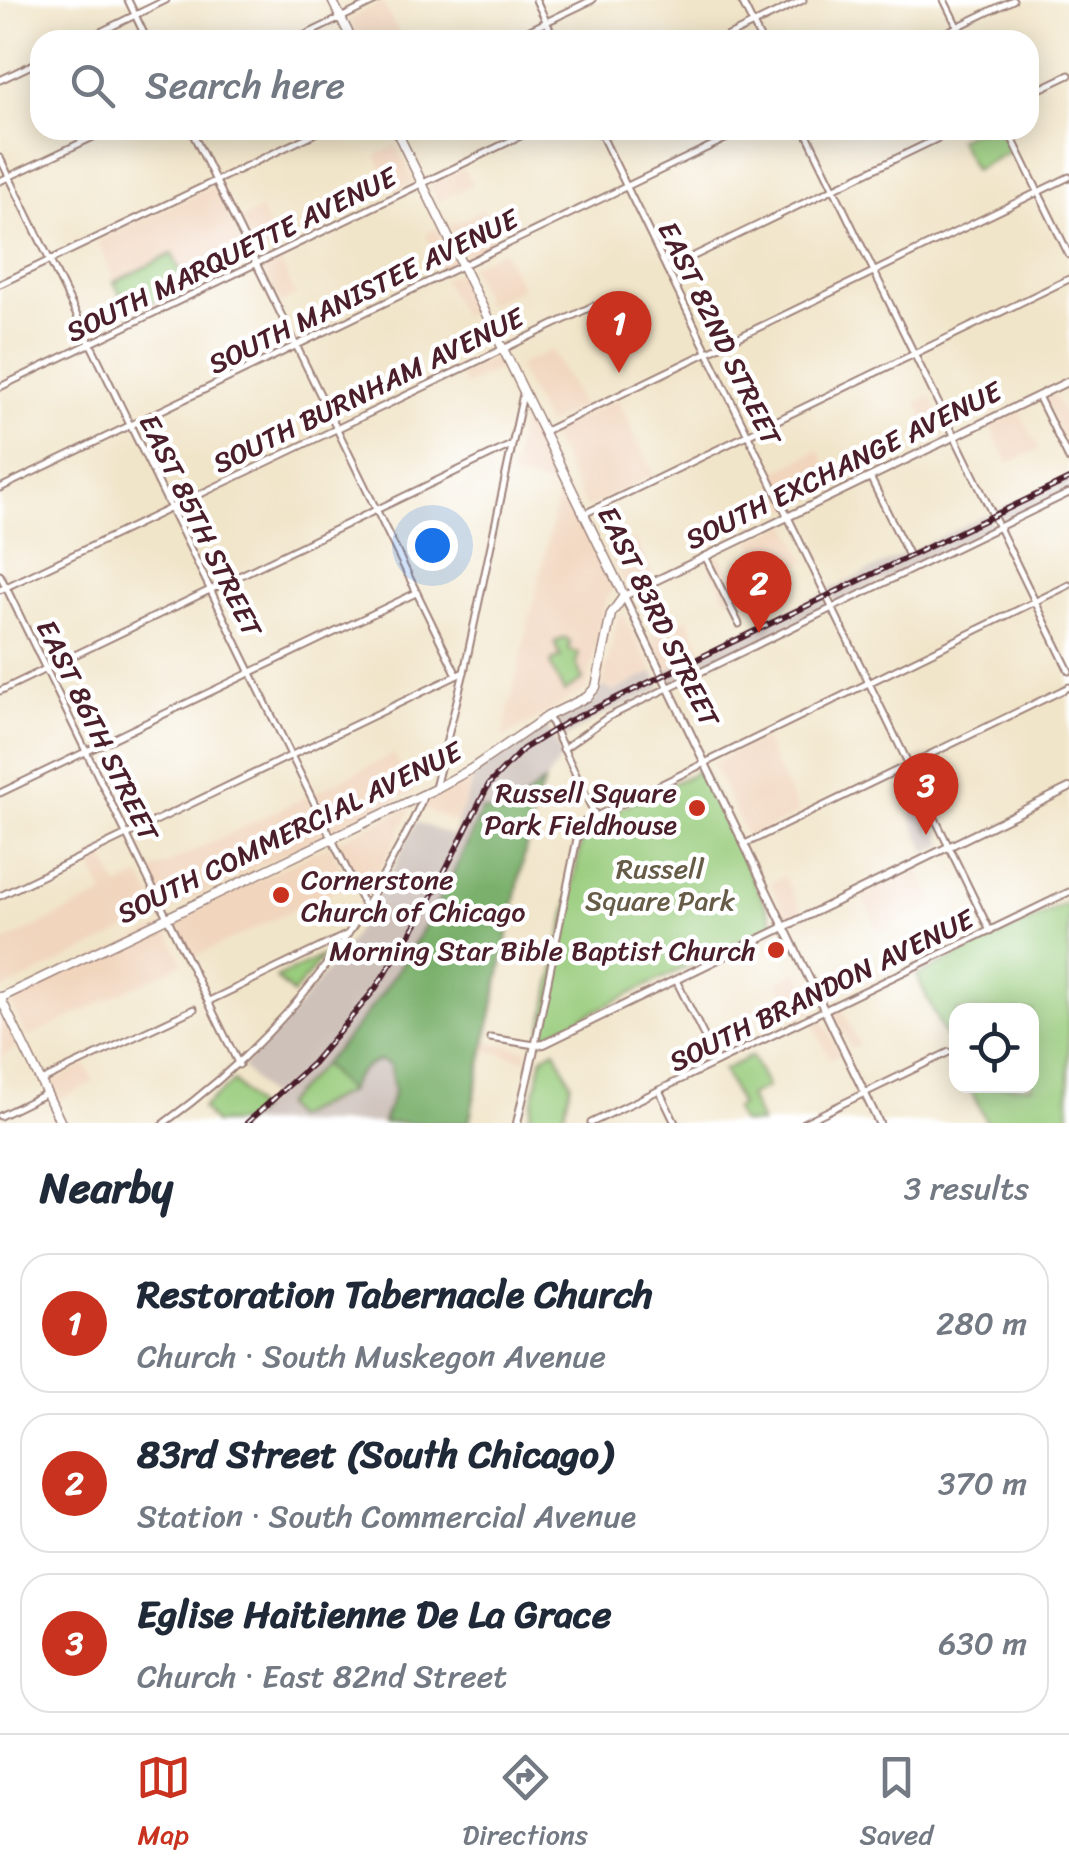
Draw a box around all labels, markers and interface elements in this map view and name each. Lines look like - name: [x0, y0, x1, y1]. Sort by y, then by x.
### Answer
- search box: [30, 30, 1039, 140]
- text: Search here: [145, 52, 345, 119]
- icon: search: [65, 58, 120, 113]
- street label: SOUTH MARQUETTE AVENUE: [57, 152, 406, 356]
- street label: SOUTH MANISTEE AVENUE: [200, 194, 528, 388]
- street label: EAST 82ND STREET: [644, 213, 796, 456]
- pin: 1: [586, 290, 652, 373]
- street label: SOUTH BURNHAM AVENUE: [204, 293, 534, 487]
- street label: SOUTH EXCHANGE AVENUE: [677, 367, 1011, 564]
- street label: EAST 85TH STREET: [125, 405, 277, 647]
- street label: EAST 83RD STREET: [584, 497, 734, 737]
- your location: [407, 520, 458, 571]
- pin: 2: [726, 550, 792, 633]
- street label: EAST 86TH STREET: [23, 611, 173, 851]
- street label: SOUTH COMMERCIAL AVENUE: [108, 727, 471, 937]
- pin: 3: [894, 752, 958, 835]
- place label: Russell Square Park Fieldhouse: [484, 768, 677, 849]
- marker: Russell Square Park Fieldhouse: [686, 797, 708, 819]
- park label: Russell Square Park: [585, 844, 735, 925]
- place label: Cornerstone Church of Chicago: [301, 855, 525, 936]
- marker: Cornerstone Church of Chicago: [270, 884, 292, 906]
- street label: SOUTH BRANDON AVENUE: [660, 895, 983, 1086]
- place label: Morning Star Bible Baptist Church: [329, 926, 756, 975]
- marker: Morning Star Bible Baptist Church: [765, 939, 787, 961]
- map controls: [949, 1003, 1039, 1093]
- button: locate: [949, 1003, 1039, 1093]
- text: Nearby: [40, 1151, 173, 1225]
- text: 3 results: [904, 1160, 1029, 1217]
- text: Restoration Tabernacle Church: [137, 1261, 653, 1328]
- text: 1: [68, 1295, 81, 1352]
- text: 280 m: [936, 1295, 1027, 1352]
- text: Church · South Muskegon Avenue: [137, 1328, 606, 1385]
- text: 83rd Street (South Chicago): [137, 1421, 612, 1488]
- text: 2: [65, 1455, 84, 1512]
- text: 370 m: [938, 1455, 1027, 1512]
- text: Station · South Commercial Avenue: [137, 1488, 636, 1545]
- text: Eglise Haitienne De La Grace: [137, 1581, 611, 1648]
- text: 3: [66, 1615, 83, 1672]
- text: 630 m: [938, 1615, 1027, 1672]
- text: Church · East 82nd Street: [137, 1648, 507, 1705]
- tab: Map: [136, 1750, 191, 1859]
- tab: Directions: [462, 1750, 588, 1859]
- tab: Saved: [859, 1750, 933, 1859]

